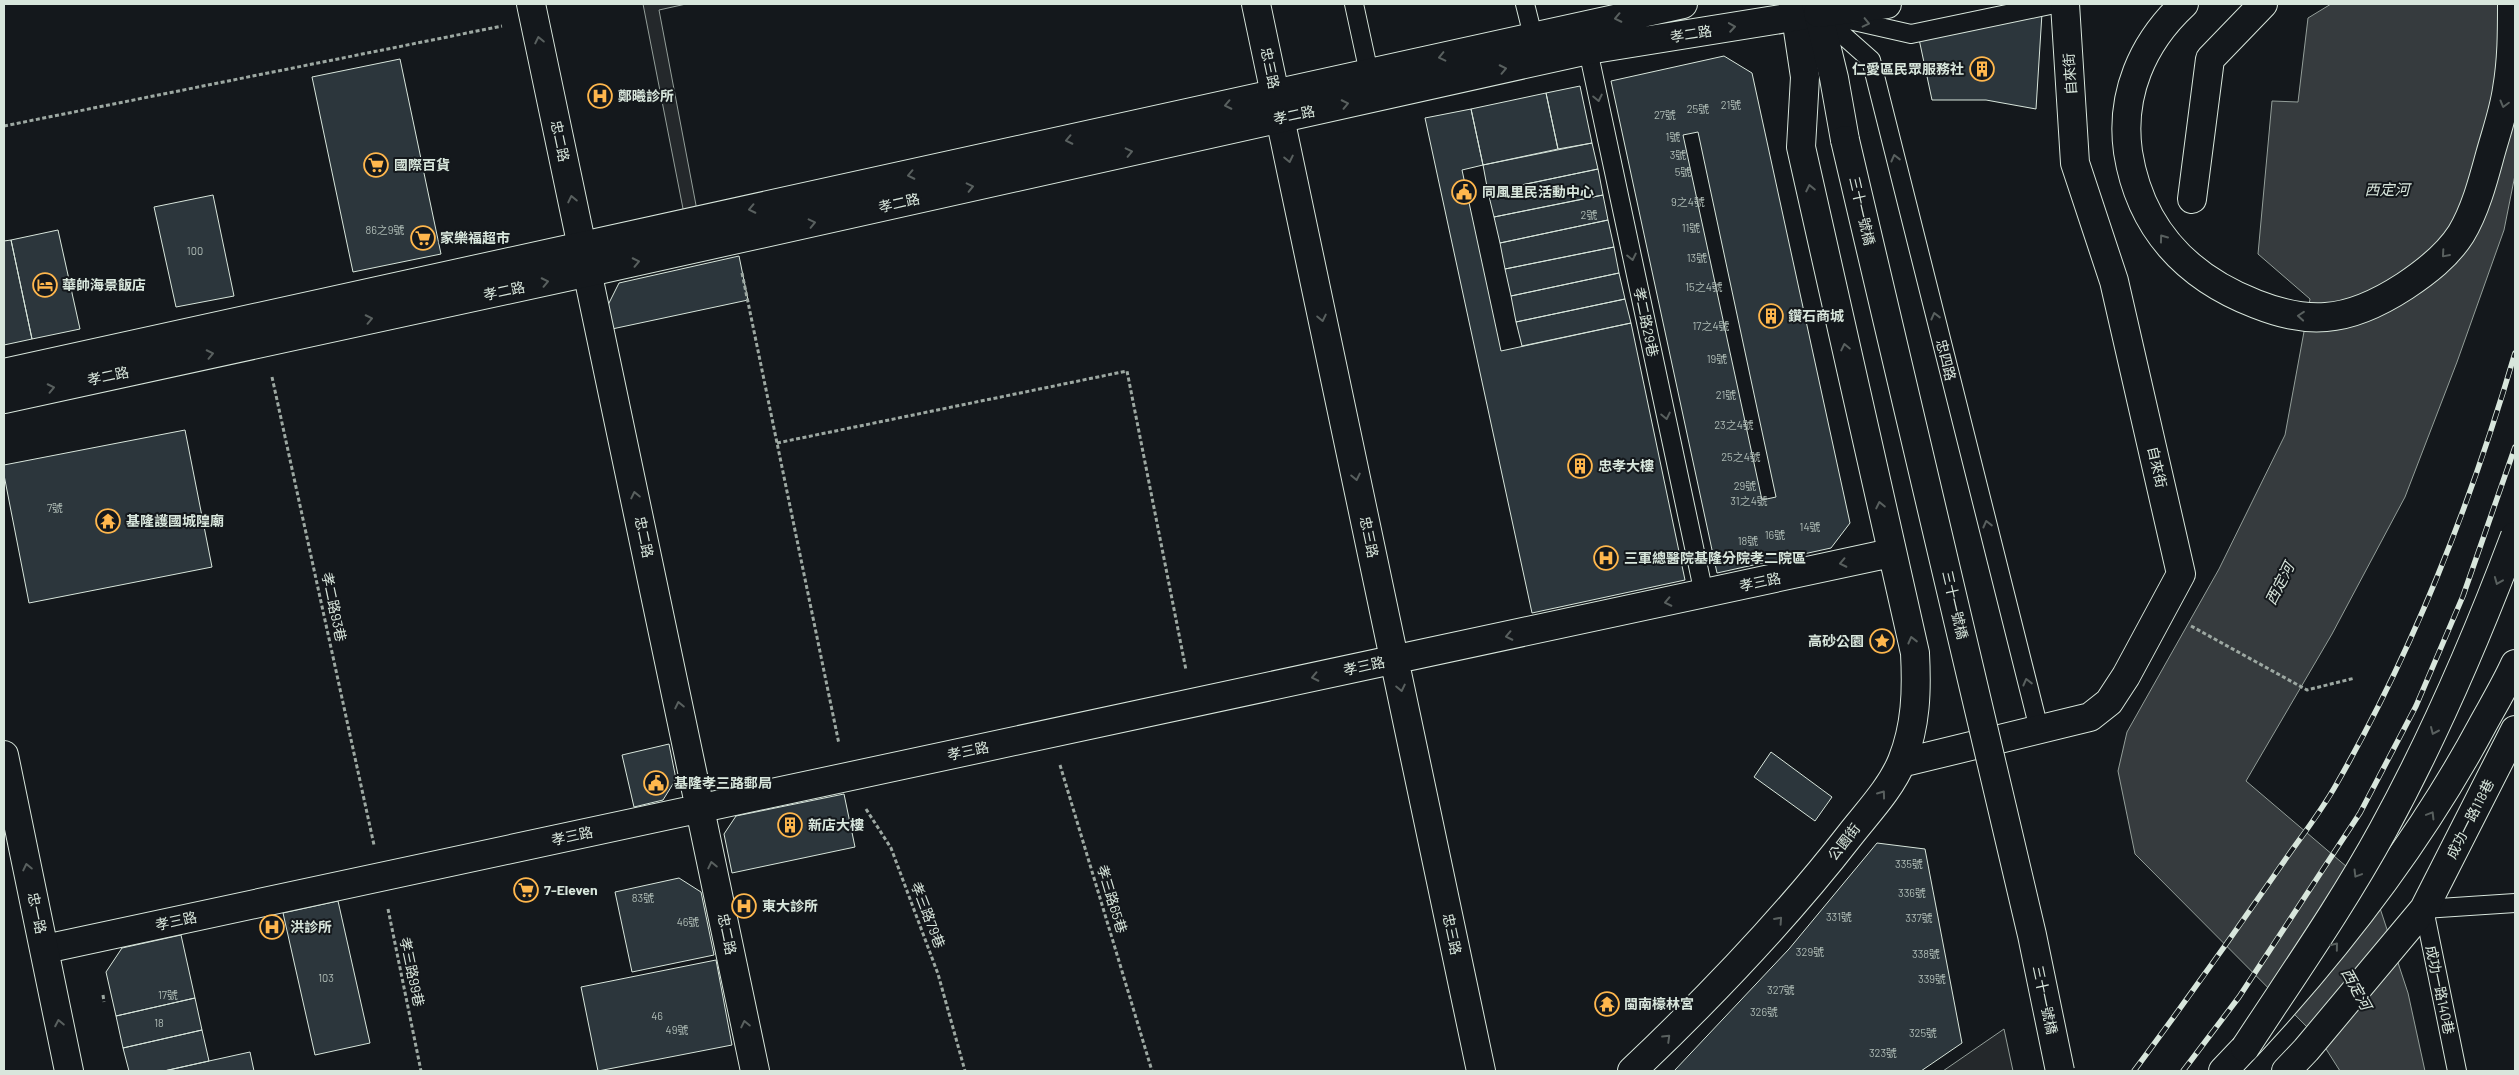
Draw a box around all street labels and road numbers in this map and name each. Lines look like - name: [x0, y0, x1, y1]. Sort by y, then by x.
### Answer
- street label: 孝二路: [1669, 22, 1713, 45]
- street label: 忠三路: [1258, 46, 1283, 90]
- street label: 自來街: [2060, 52, 2079, 96]
- street label: 孝二路: [1272, 102, 1316, 127]
- street label: 忠二路: [548, 119, 573, 163]
- street label: 三十一號橋: [1846, 175, 1879, 247]
- street label: 孝二路: [877, 190, 921, 216]
- street label: 孝二路: [482, 278, 526, 303]
- street label: 孝二路29巷: [1631, 285, 1662, 358]
- street label: 忠四路: [1933, 337, 1960, 382]
- street label: 孝二路: [86, 363, 130, 388]
- street label: 自來街: [2144, 445, 2170, 489]
- street label: 忠二路: [632, 515, 657, 559]
- street label: 忠三路: [1357, 515, 1382, 559]
- street label: 孝三路: [1738, 569, 1782, 594]
- street label: 三十一號橋: [1939, 569, 1972, 641]
- street label: 孝二路93巷: [319, 571, 350, 643]
- street label: 孝三路: [1342, 653, 1386, 678]
- street label: 孝三路: [946, 738, 990, 763]
- street label: 成功一路118巷: [2442, 776, 2497, 861]
- street label: 公園街: [1824, 820, 1863, 863]
- street label: 孝三路: [550, 823, 594, 848]
- street label: 孝三路65巷: [1094, 863, 1131, 935]
- street label: 孝三路79巷: [908, 879, 949, 951]
- street label: 忠一路: [25, 891, 50, 935]
- street label: 孝三路: [154, 908, 198, 933]
- street label: 忠二路: [715, 912, 740, 956]
- street label: 忠三路: [1440, 912, 1465, 956]
- street label: 孝三路99巷: [397, 936, 428, 1008]
- street label: 成功一路140巷: [2423, 944, 2458, 1036]
- street label: 三十一號橋: [2030, 964, 2061, 1036]

